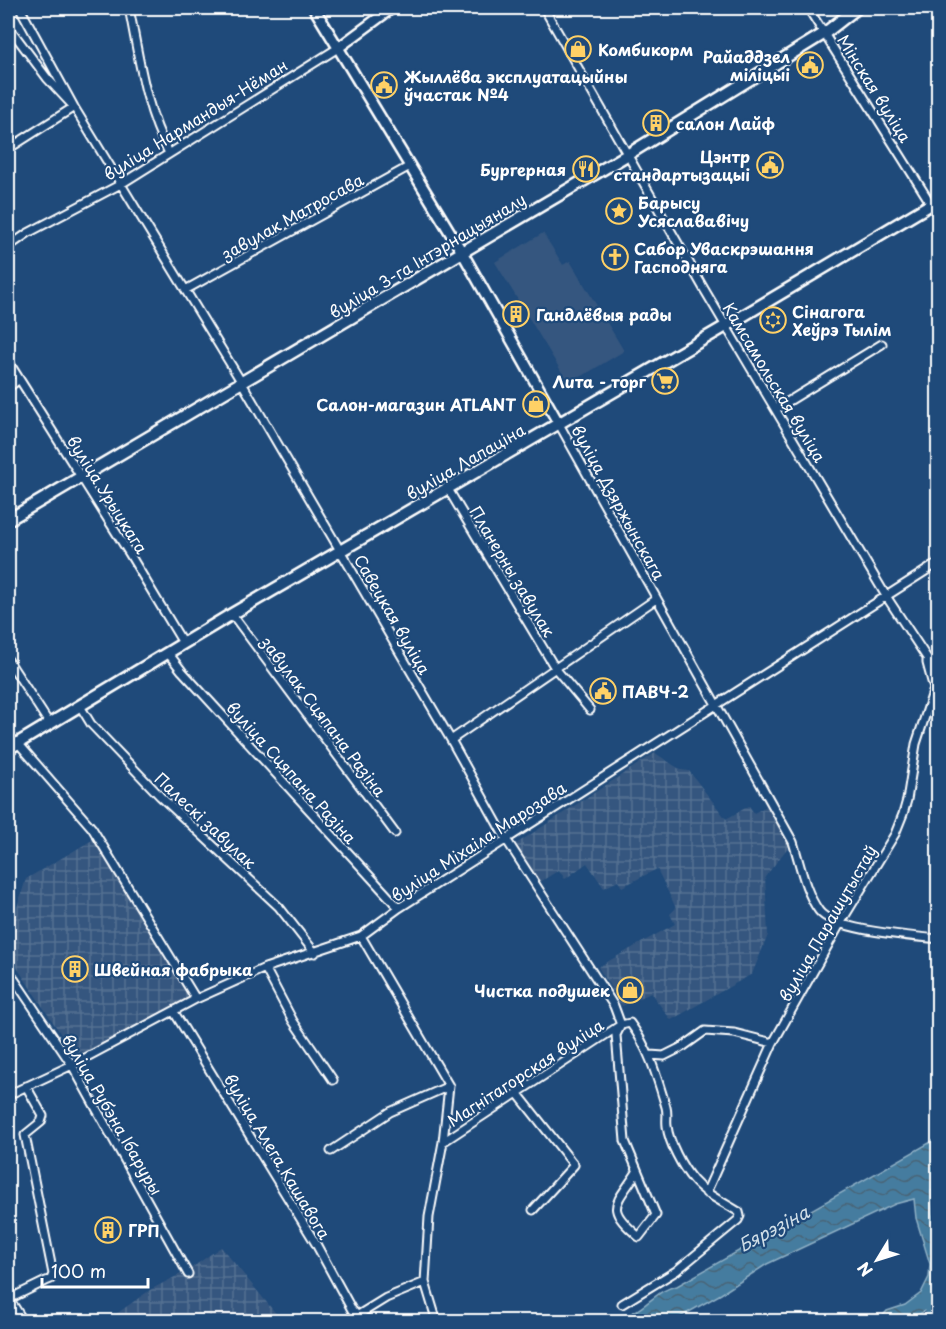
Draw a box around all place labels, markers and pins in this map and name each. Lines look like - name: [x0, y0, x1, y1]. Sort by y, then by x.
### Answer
- shop icon: Комбикорм: [563, 34, 593, 64]
- place label: Комбикорм: [598, 37, 693, 61]
- place label: Райаддзел міліцыі: [703, 44, 790, 86]
- public building icon: Райаддзел міліцыі: [795, 50, 825, 80]
- place label: Жыллёва эксплуатацыйны ўчастак №4: [403, 64, 628, 106]
- public building icon: Жыллёва эксплуатацыйны ўчастак №4: [369, 70, 399, 100]
- building icon: салон Лайф: [641, 108, 671, 138]
- place label: салон Лайф: [676, 111, 775, 135]
- place label: Цэнтр стандартызацыі: [614, 144, 750, 186]
- public building icon: Цэнтр стандартызацыі: [755, 150, 785, 180]
- restaurant icon: Бургерная: [571, 154, 601, 184]
- place label: Бургерная: [480, 157, 566, 181]
- place label: Барысу Усяслававічу: [637, 190, 749, 232]
- place icon: Барысу Усяслававічу: [604, 196, 634, 226]
- place label: Сабор Уваскрэшання Гасподняга: [634, 236, 814, 278]
- church icon: Сабор Уваскрэшання Гасподняга: [600, 242, 630, 272]
- building icon: Гандлёвыя рады: [501, 299, 531, 329]
- place label: Сінагога Хеўрэ Тылім: [791, 299, 892, 341]
- place label: Гандлёвыя рады: [536, 302, 672, 326]
- synagogue icon: Сінагога Хеўрэ Тылім: [758, 305, 788, 335]
- supermarket icon: Лита - торг: [650, 366, 680, 396]
- place label: Лита - торг: [553, 369, 647, 393]
- shop icon: Салон-магазин ATLANT: [521, 389, 551, 419]
- place label: Салон-магазин ATLANT: [316, 392, 516, 416]
- public building icon: ПАВЧ-2: [588, 676, 618, 706]
- place label: ПАВЧ-2: [622, 679, 689, 703]
- building icon: Швейная фабрыка: [60, 954, 90, 984]
- place label: Швейная фабрыка: [94, 957, 253, 981]
- shop icon: Чистка подушек: [615, 975, 645, 1005]
- place label: Чистка подушек: [474, 978, 611, 1002]
- building icon: ГРП: [93, 1215, 123, 1245]
- place label: ГРП: [128, 1218, 159, 1242]

